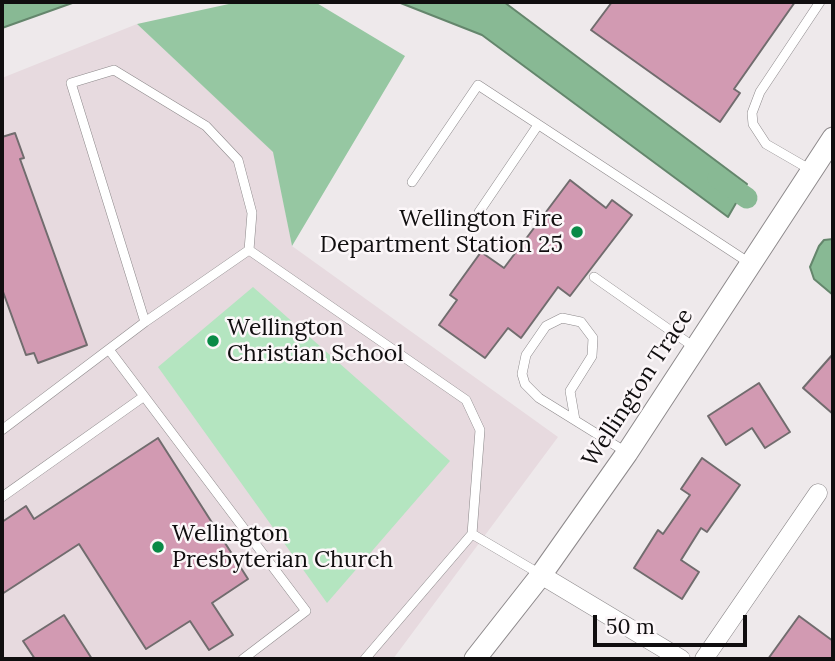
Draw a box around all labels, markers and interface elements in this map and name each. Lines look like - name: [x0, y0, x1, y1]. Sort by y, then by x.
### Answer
- place label: Wellington Fire Department Station 25: [320, 205, 563, 259]
- marker: Wellington Fire Department Station 25: [569, 224, 585, 240]
- street label: Wellington Trace: [577, 304, 699, 472]
- place label: Wellington Christian School: [227, 314, 403, 368]
- marker: Wellington Christian School: [205, 333, 221, 349]
- place label: Wellington Presbyterian Church: [172, 520, 393, 574]
- marker: Wellington Presbyterian Church: [150, 539, 166, 555]
- scale bar: [597, 602, 751, 646]
- text: 50 m: [606, 613, 655, 640]

